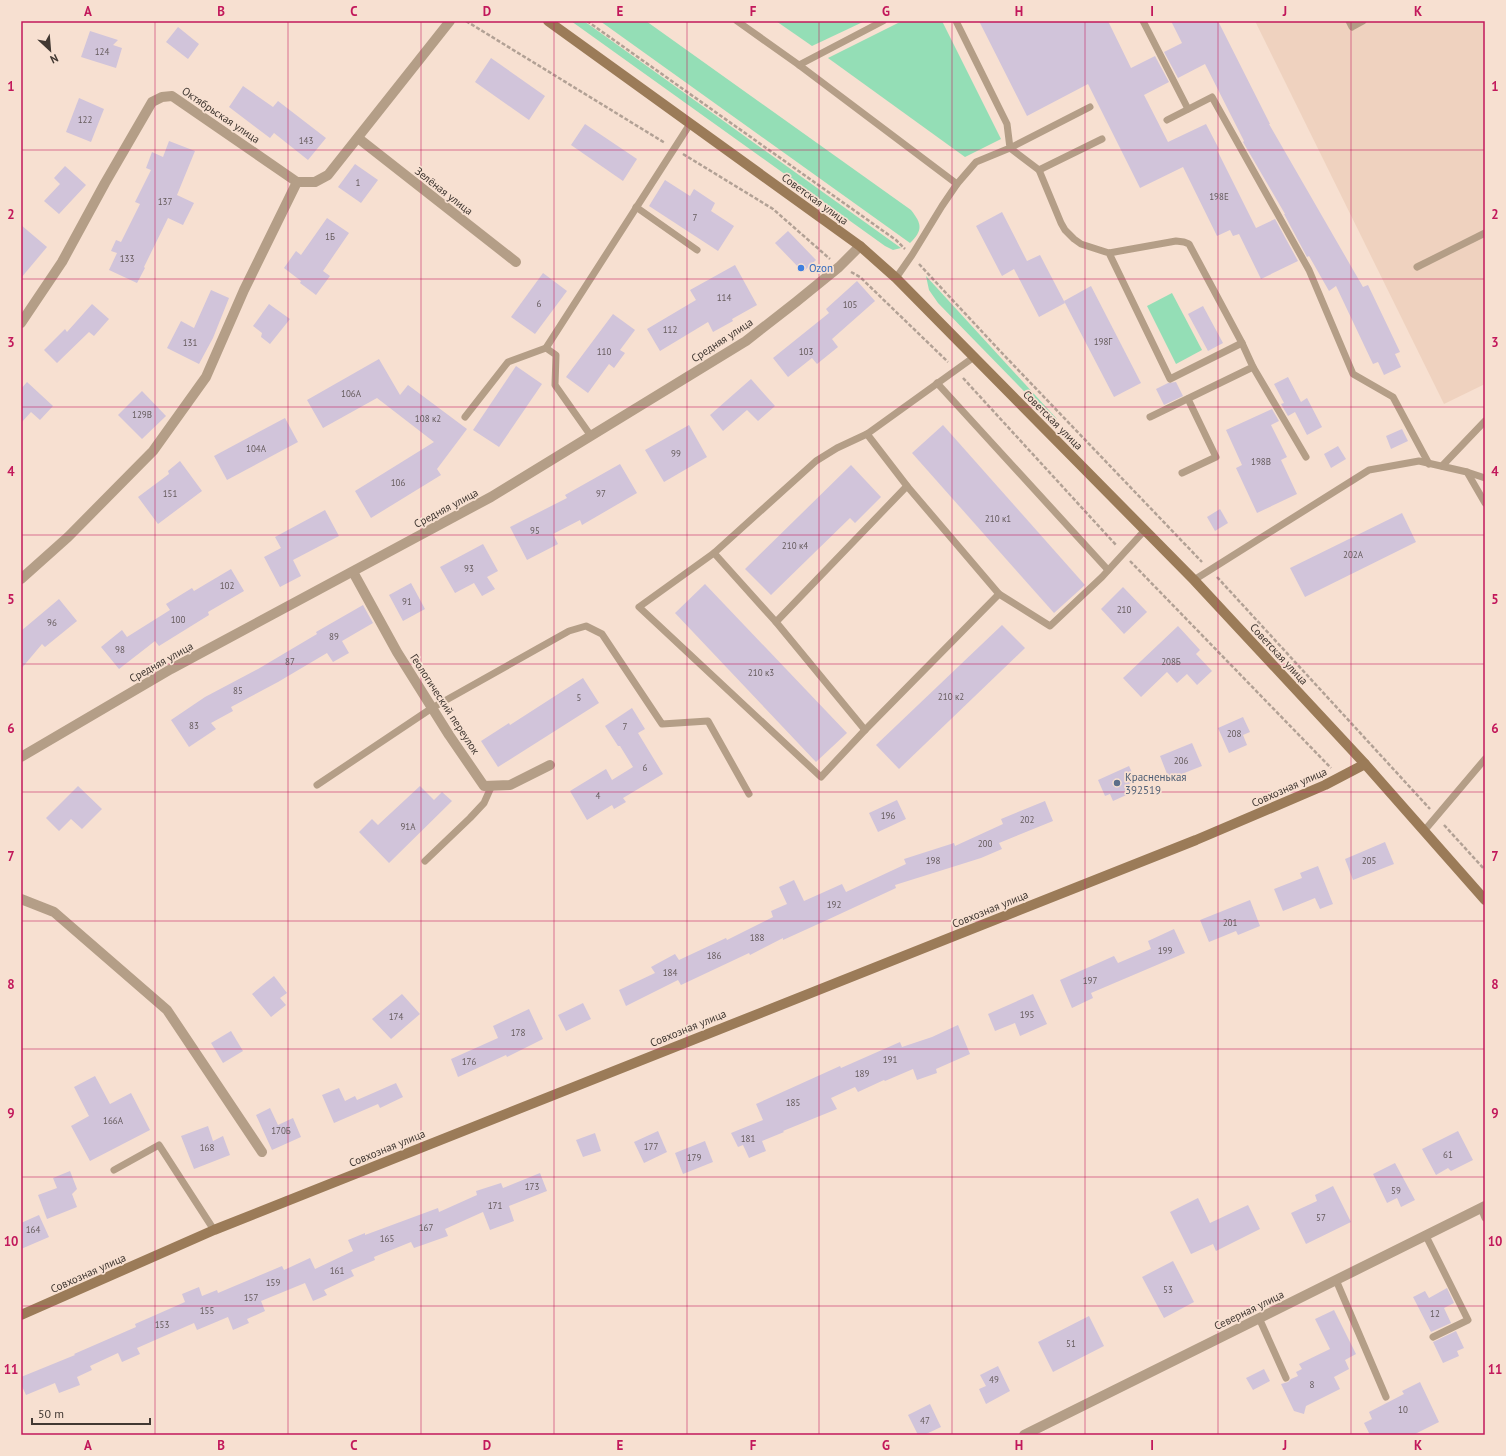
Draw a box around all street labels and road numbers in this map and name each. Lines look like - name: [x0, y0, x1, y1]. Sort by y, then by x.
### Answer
- street label: Октябрьская улица: [179, 84, 263, 146]
- street label: Зелёная улица: [412, 164, 476, 218]
- street label: Советская улица: [779, 170, 851, 228]
- street label: Средняя улица: [688, 315, 756, 365]
- street label: Советская улица: [1020, 387, 1086, 453]
- street label: Средняя улица: [411, 485, 481, 531]
- street label: Советская улица: [1247, 620, 1311, 688]
- street label: Средняя улица: [127, 639, 195, 685]
- street label: Геологический переулок: [407, 651, 483, 757]
- street label: Совхозная улица: [1249, 764, 1329, 810]
- street label: Совхозная улица: [950, 887, 1030, 931]
- street label: Совхозная улица: [648, 1006, 728, 1050]
- street label: Совхозная улица: [347, 1126, 427, 1170]
- street label: Совхозная улица: [48, 1250, 128, 1296]
- street label: Северная улица: [1212, 1287, 1286, 1333]

